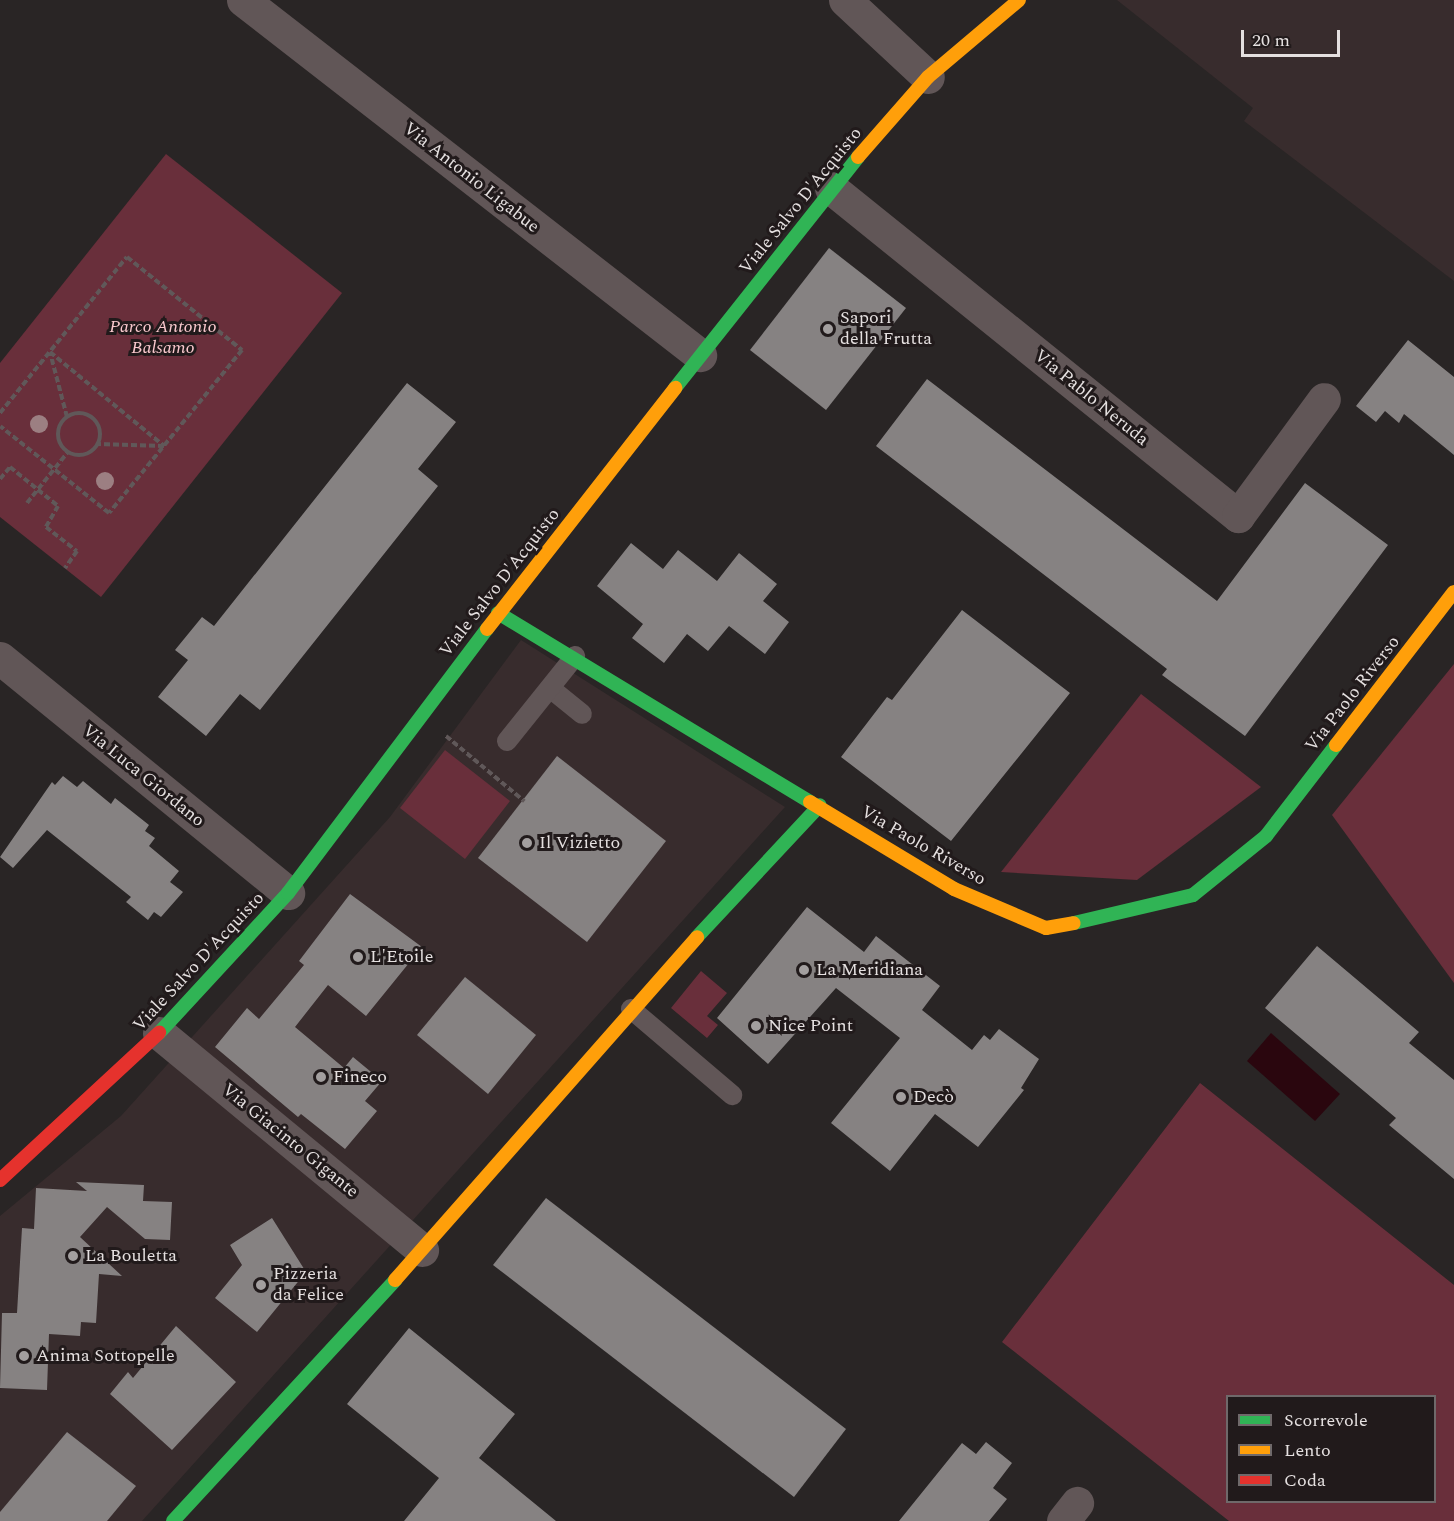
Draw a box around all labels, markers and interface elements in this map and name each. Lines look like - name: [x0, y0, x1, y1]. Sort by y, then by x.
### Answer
- scale bar: [1244, 18, 1343, 56]
- text: 20 m: [1252, 27, 1290, 54]
- street label: Via Antonio Ligabue: [399, 118, 543, 238]
- street label: Viale Salvo D'Acquisto: [735, 123, 867, 279]
- place label: Sapori della Frutta: [840, 308, 932, 350]
- park label: Parco Antonio Balsamo: [109, 317, 217, 360]
- marker: Sapori della Frutta: [821, 322, 835, 336]
- street label: Via Pablo Neruda: [1029, 345, 1153, 451]
- street label: Viale Salvo D'Acquisto: [435, 504, 565, 662]
- street label: Via Paolo Riverso: [1301, 632, 1405, 756]
- street label: Via Luca Giordano: [78, 720, 208, 832]
- street label: Via Paolo Riverso: [857, 801, 989, 891]
- place label: Il Vizietto: [539, 832, 620, 854]
- marker: Il Vizietto: [520, 836, 534, 850]
- street label: Viale Salvo D'Acquisto: [129, 888, 269, 1036]
- place label: L'Etoile: [370, 946, 433, 968]
- marker: L'Etoile: [351, 950, 365, 964]
- place label: La Meridiana: [816, 959, 923, 981]
- marker: La Meridiana: [797, 963, 811, 977]
- place label: Nice Point: [768, 1015, 853, 1037]
- marker: Nice Point: [749, 1019, 763, 1033]
- place label: Fineco: [333, 1066, 387, 1088]
- marker: Fineco: [314, 1070, 328, 1084]
- street label: Via Giacinto Gigante: [217, 1079, 363, 1203]
- place label: Decò: [913, 1086, 954, 1108]
- marker: Decò: [894, 1090, 908, 1104]
- place label: La Bouletta: [85, 1245, 177, 1267]
- marker: La Bouletta: [66, 1249, 80, 1263]
- place label: Pizzeria da Felice: [273, 1264, 344, 1306]
- marker: Pizzeria da Felice: [254, 1278, 268, 1292]
- place label: Anima Sottopelle: [36, 1345, 175, 1367]
- marker: Anima Sottopelle: [17, 1349, 31, 1363]
- legend: [1226, 1395, 1436, 1503]
- text: Scorrevole: [1284, 1407, 1368, 1434]
- text: Lento: [1284, 1437, 1331, 1464]
- text: Coda: [1284, 1467, 1326, 1494]

